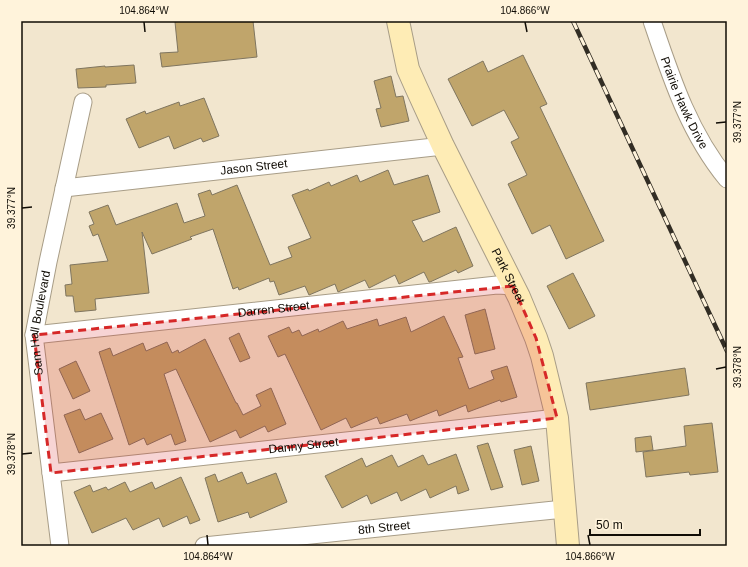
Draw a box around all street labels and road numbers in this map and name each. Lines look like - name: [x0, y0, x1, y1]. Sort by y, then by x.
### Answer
- street label: Prairie Hawk Drive: [658, 55, 711, 152]
- street label: Jason Street: [220, 156, 289, 178]
- street label: Park Street: [489, 246, 528, 306]
- street label: Sam Hall Boulevard: [27, 269, 53, 376]
- street label: Darren Street: [237, 298, 311, 320]
- street label: Danny Street: [268, 435, 340, 456]
- street label: 8th Street: [357, 518, 411, 537]

